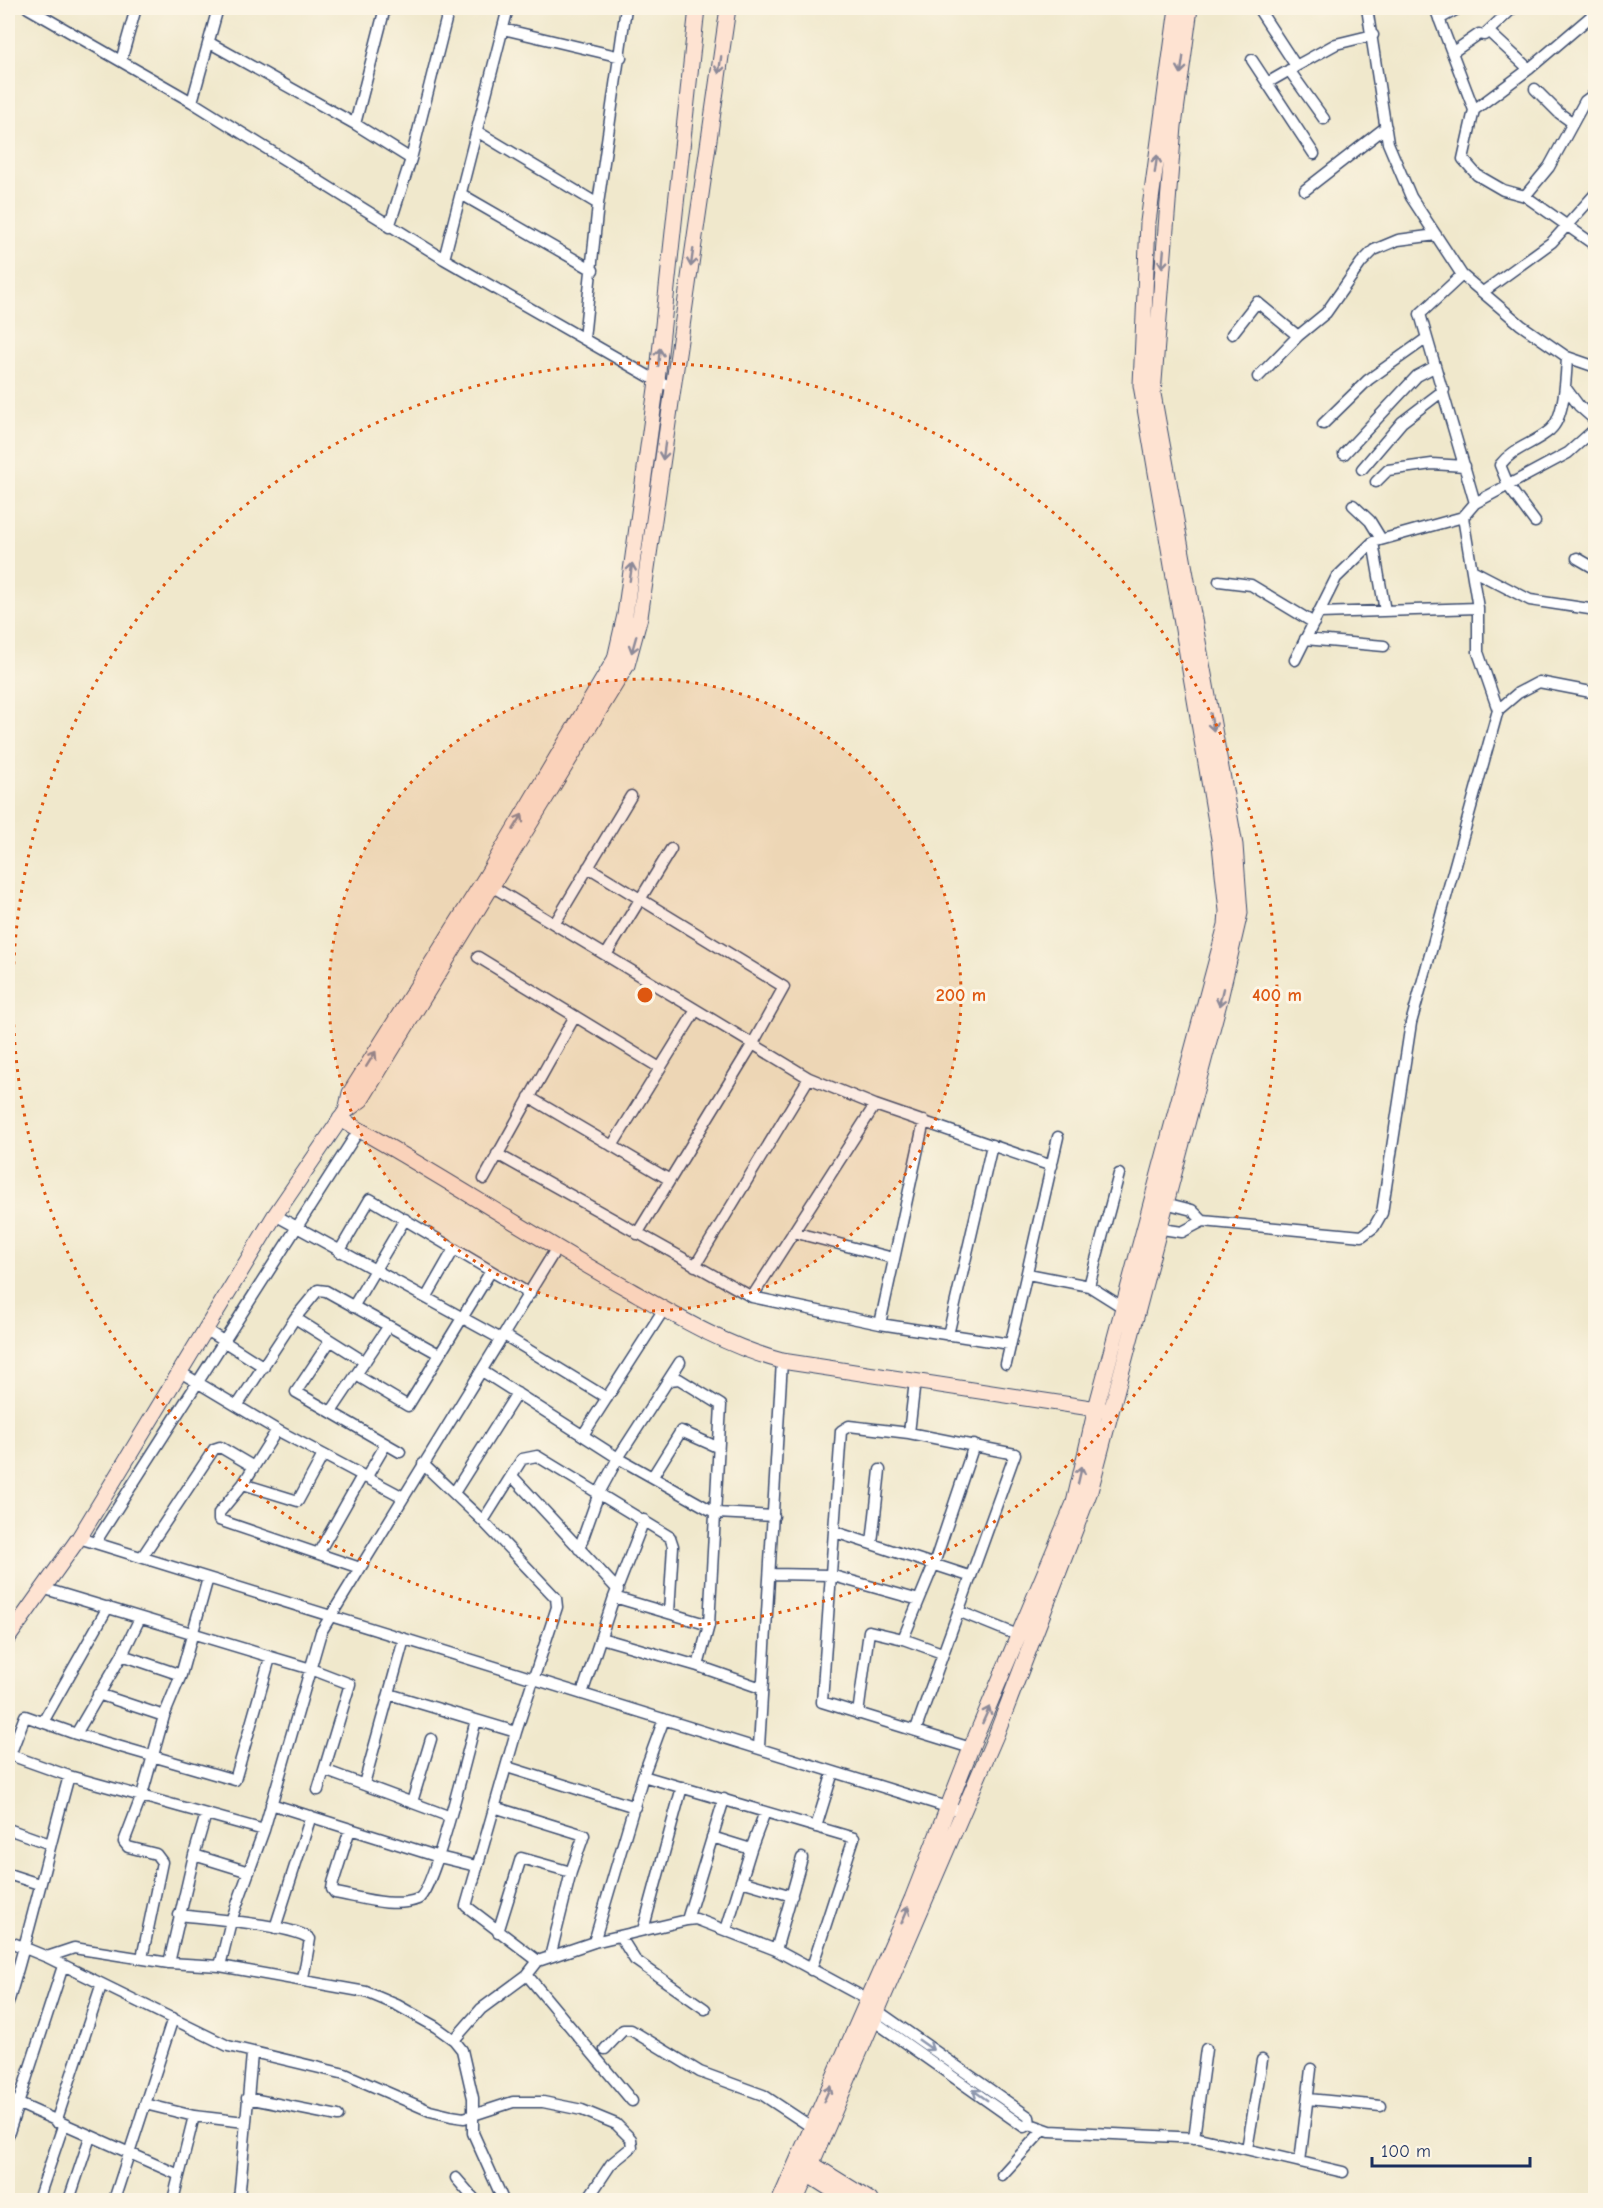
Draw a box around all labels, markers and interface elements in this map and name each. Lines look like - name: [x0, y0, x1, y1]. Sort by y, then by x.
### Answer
- one-way arrow: [714, 55, 725, 75]
- one-way arrow: [1177, 55, 1188, 75]
- one-way arrow: [1150, 155, 1161, 175]
- one-way arrow: [686, 248, 697, 268]
- one-way arrow: [1157, 249, 1168, 269]
- one-way arrow: [653, 348, 664, 368]
- one-way arrow: [658, 441, 669, 461]
- one-way arrow: [626, 562, 637, 582]
- one-way arrow: [628, 634, 639, 653]
- one-way arrow: [1207, 711, 1218, 731]
- one-way arrow: [512, 814, 524, 831]
- centre of rings: [635, 985, 655, 1005]
- text: 200 m: [936, 985, 986, 1006]
- text: 400 m: [1252, 985, 1302, 1006]
- one-way arrow: [1214, 987, 1226, 1006]
- one-way arrow: [365, 1052, 377, 1068]
- one-way arrow: [1075, 1466, 1087, 1485]
- one-way arrow: [981, 1706, 992, 1724]
- one-way arrow: [900, 1907, 912, 1925]
- one-way arrow: [917, 2038, 933, 2051]
- one-way arrow: [822, 2085, 834, 2103]
- one-way arrow: [972, 2089, 989, 2101]
- scale bar: [1372, 2130, 1530, 2168]
- text: 100 m: [1381, 2141, 1431, 2162]

